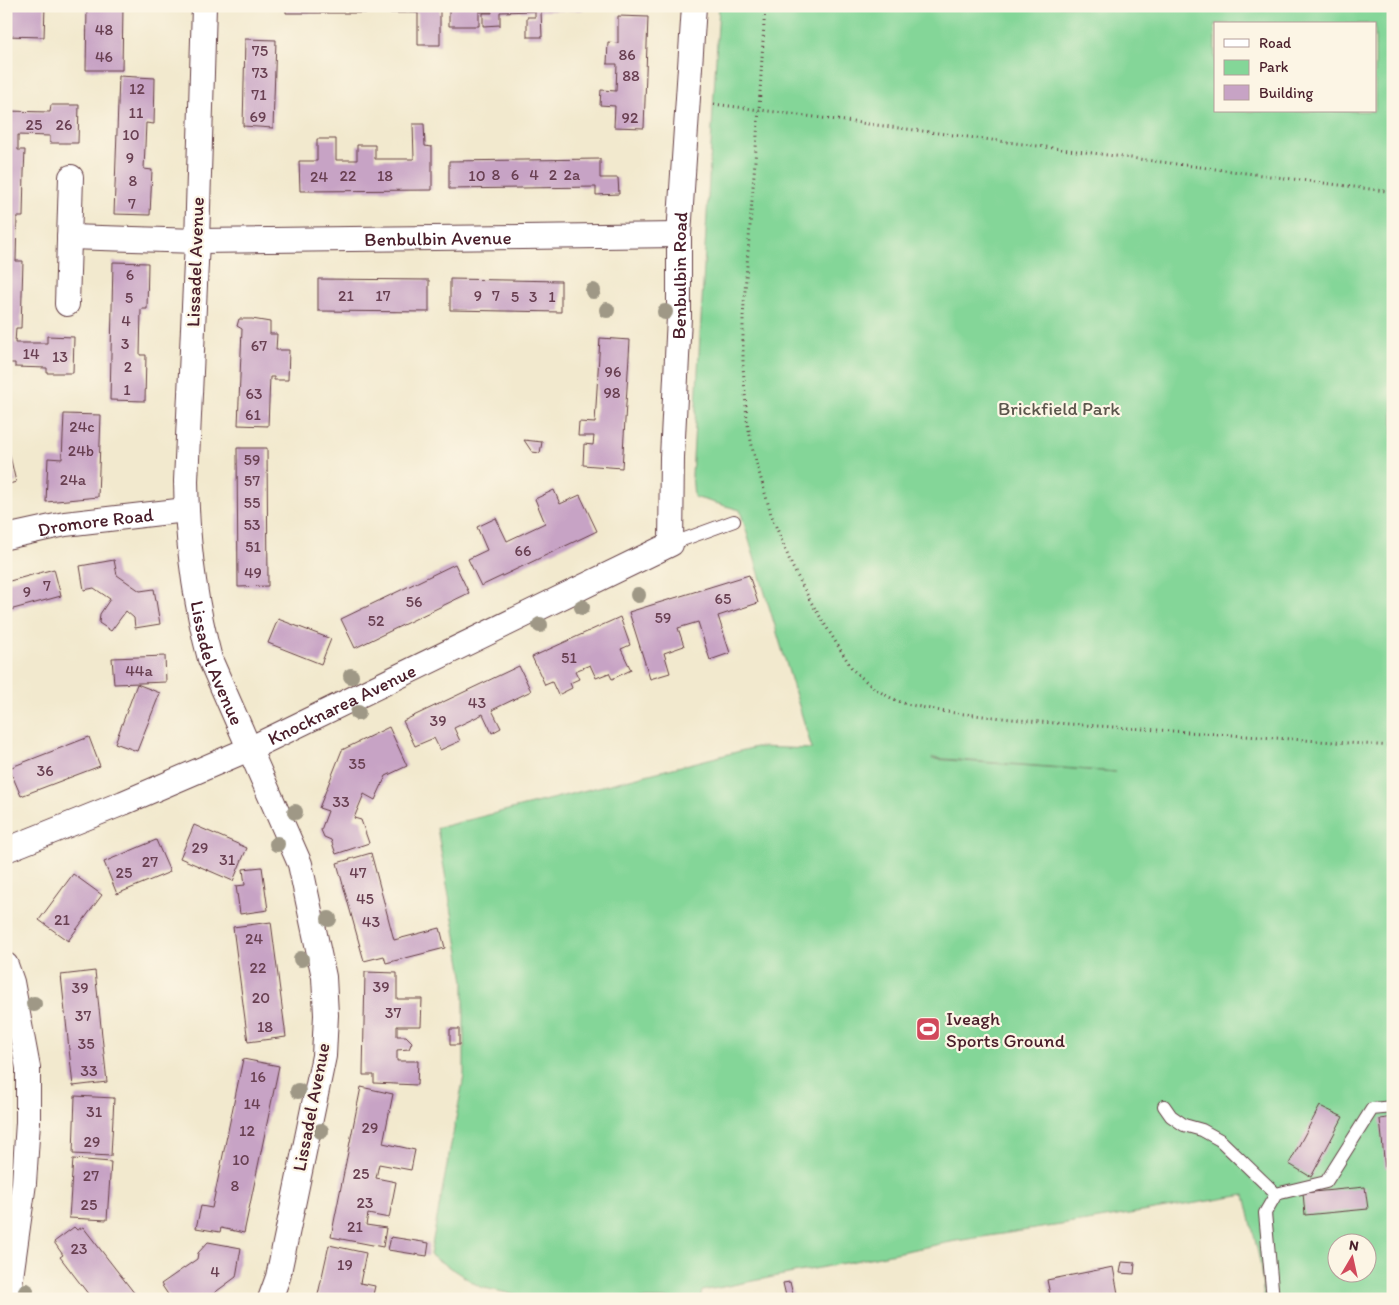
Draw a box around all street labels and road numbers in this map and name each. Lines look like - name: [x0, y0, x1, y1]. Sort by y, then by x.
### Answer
- street label: Lissadel Avenue: [181, 197, 209, 327]
- street label: Benbulbin Road: [666, 210, 692, 340]
- street label: Benbulbin Avenue: [364, 226, 512, 250]
- street label: Dromore Road: [35, 502, 155, 541]
- street label: Lissadel Avenue: [186, 599, 249, 728]
- street label: Knocknarea Avenue: [264, 658, 419, 750]
- street label: Lissadel Avenue: [287, 1041, 335, 1173]

